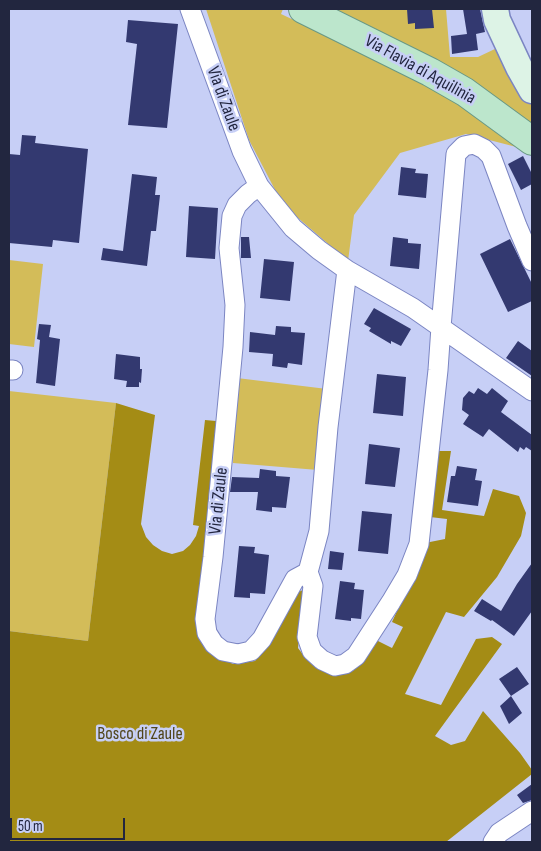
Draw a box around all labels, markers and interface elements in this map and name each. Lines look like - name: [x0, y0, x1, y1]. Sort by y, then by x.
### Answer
- street label: Via Flavia di Aquilinia: [361, 31, 479, 109]
- street label: Via di Zaule: [201, 64, 245, 134]
- street label: Via di Zaule: [205, 466, 233, 536]
- park label: Bosco di Zaule: [97, 723, 183, 745]
- scale bar: [12, 808, 128, 840]
- text: 50 m: [18, 817, 43, 836]

